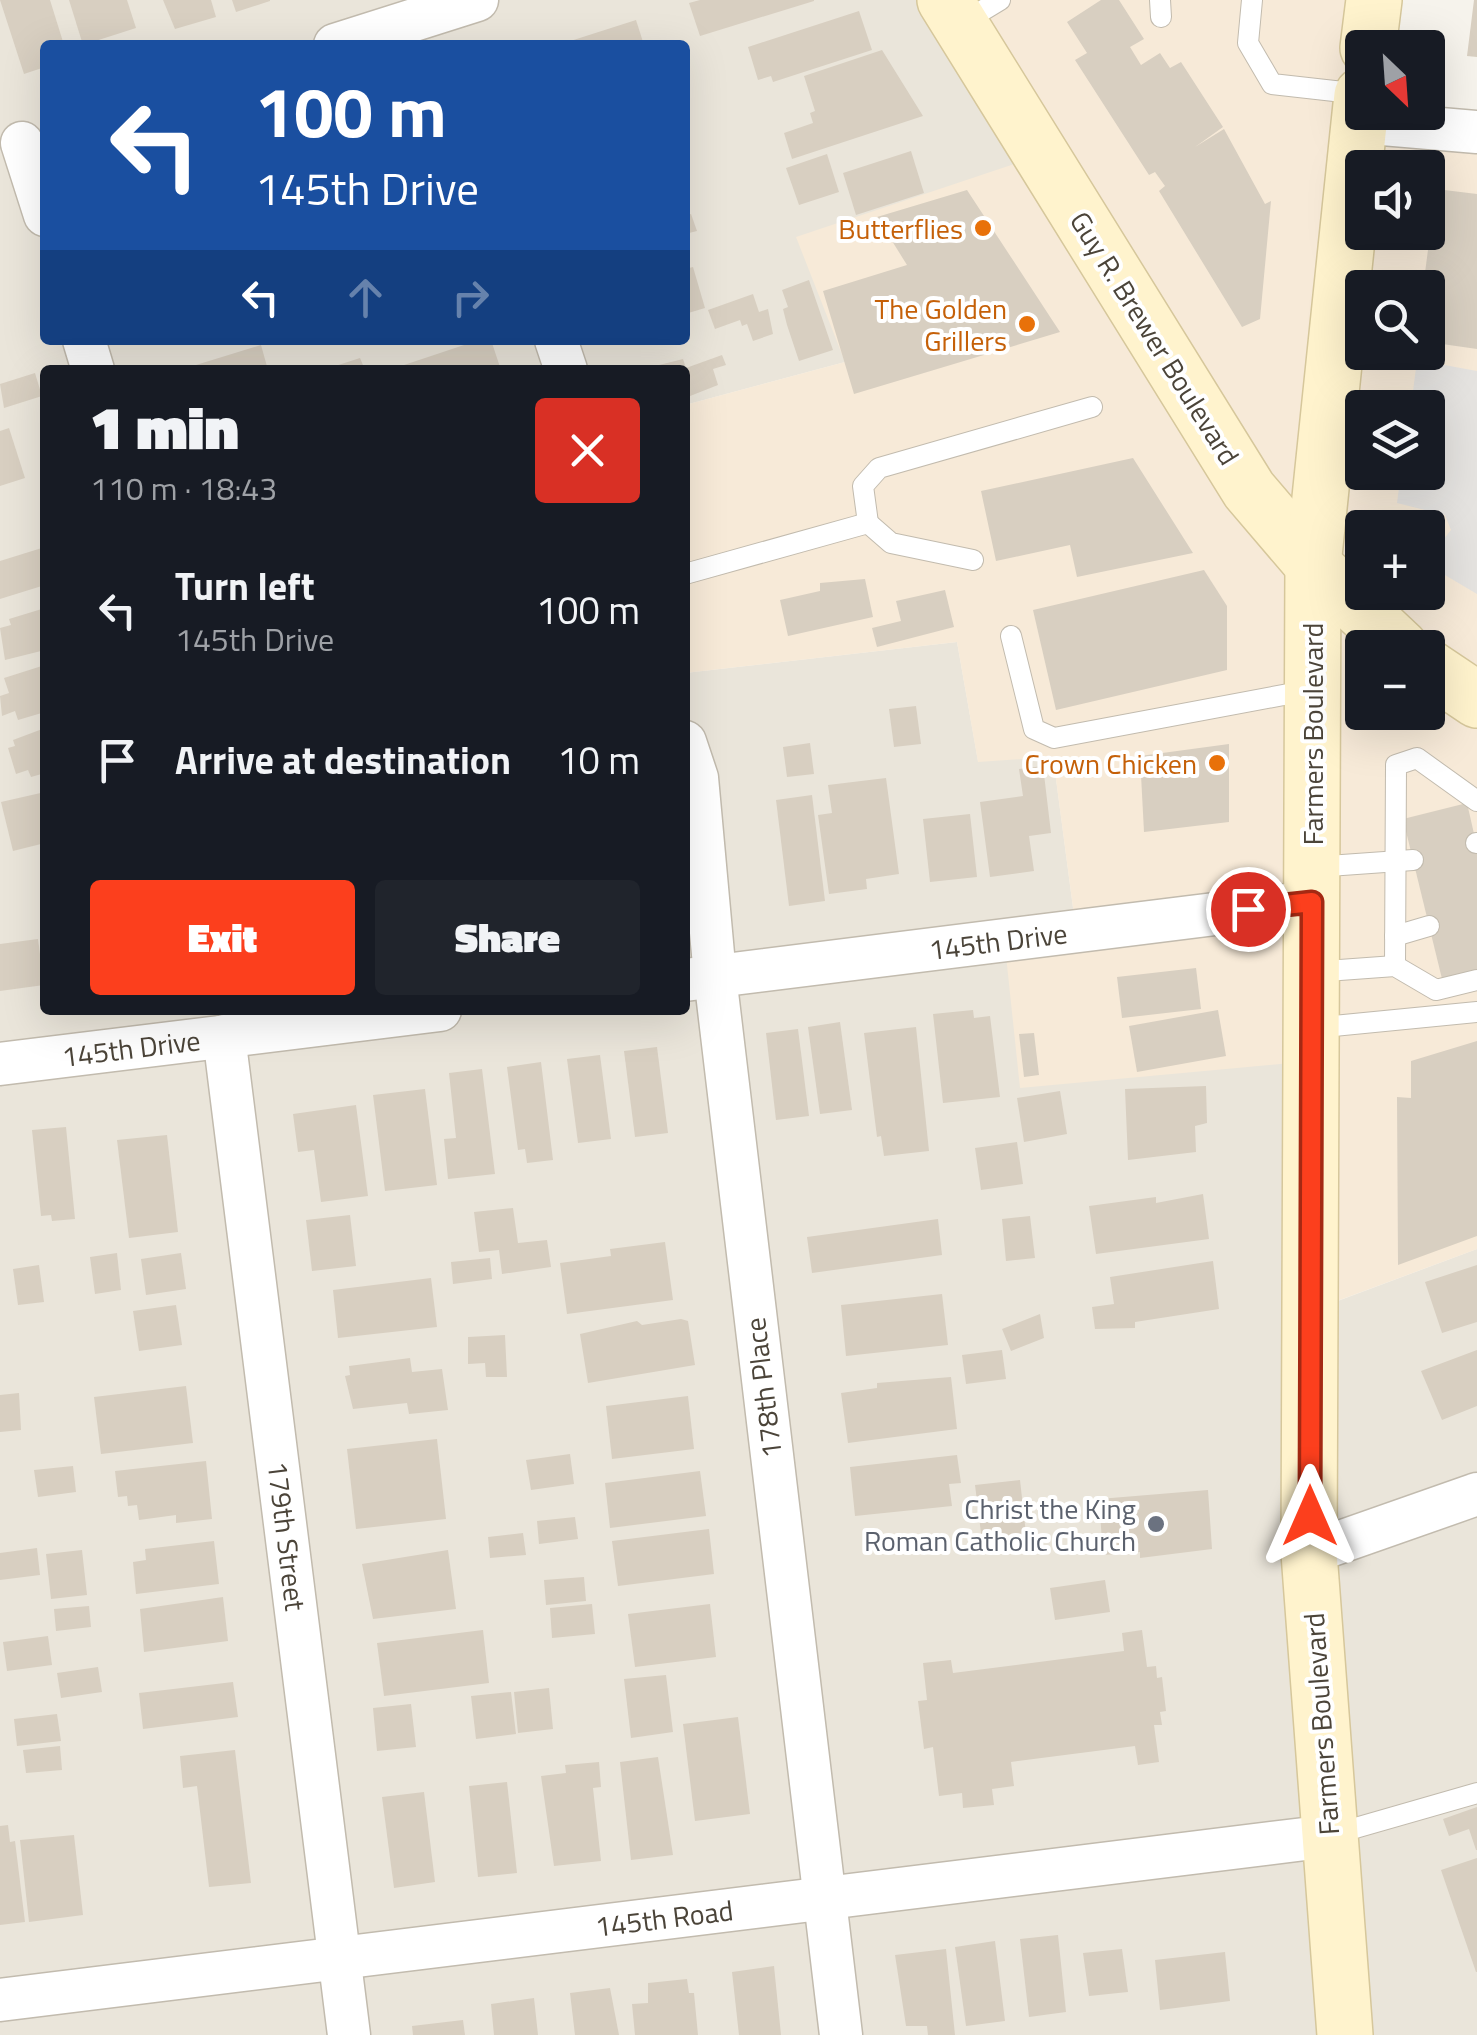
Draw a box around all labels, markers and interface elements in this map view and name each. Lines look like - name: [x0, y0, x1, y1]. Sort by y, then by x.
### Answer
- north arrow: [1345, 30, 1445, 130]
- map controls: [1345, 30, 1445, 730]
- text: 100 m: [255, 58, 447, 164]
- icon: left: [90, 80, 220, 210]
- button: sound: [1345, 150, 1445, 250]
- text: 145th Drive: [255, 154, 479, 222]
- street label: Guy R. Brewer Boulevard: [1059, 203, 1251, 473]
- place label: Butterflies: [838, 207, 963, 250]
- marker: Butterflies: [972, 217, 994, 239]
- icon: left: [233, 270, 288, 325]
- icon: ahead: [338, 270, 393, 325]
- icon: right: [443, 270, 498, 325]
- button: search: [1345, 270, 1445, 370]
- place label: The Golden Grillers: [874, 287, 1007, 362]
- marker: The Golden Grillers: [1016, 313, 1038, 335]
- text: 1 min: [90, 381, 239, 472]
- button: layers: [1345, 390, 1445, 490]
- button: close: [535, 398, 640, 503]
- text: 110 m · 18:43: [90, 464, 277, 512]
- button: +: [1345, 510, 1445, 610]
- text: Turn left: [175, 557, 315, 615]
- text: 100 m: [536, 581, 640, 639]
- icon: left: [90, 583, 145, 638]
- text: 145th Drive: [175, 615, 334, 663]
- street label: Farmers Boulevard: [1291, 623, 1334, 845]
- button: −: [1345, 630, 1445, 730]
- text: Arrive at destination: [175, 731, 511, 789]
- text: 10 m: [557, 731, 640, 789]
- icon: arrive: [90, 733, 145, 788]
- place label: Crown Chicken: [1024, 742, 1197, 785]
- marker: Crown Chicken: [1206, 752, 1228, 774]
- pin: [1206, 867, 1291, 952]
- button: Exit: [90, 880, 355, 995]
- button: Share: [375, 880, 640, 995]
- icon: arrive: [1221, 882, 1276, 937]
- street label: 145th Drive: [926, 911, 1070, 971]
- street label: 145th Drive: [59, 1018, 203, 1078]
- street label: 178th Place: [733, 1315, 793, 1461]
- street label: 179th Street: [257, 1459, 318, 1613]
- position arrow: [1258, 1464, 1362, 1568]
- place label: Christ the King Roman Catholic Church: [864, 1487, 1136, 1562]
- marker: Christ the King Roman Catholic Church: [1145, 1513, 1167, 1535]
- street label: Farmers Boulevard: [1292, 1611, 1350, 1837]
- street label: 145th Road: [593, 1888, 735, 1948]

